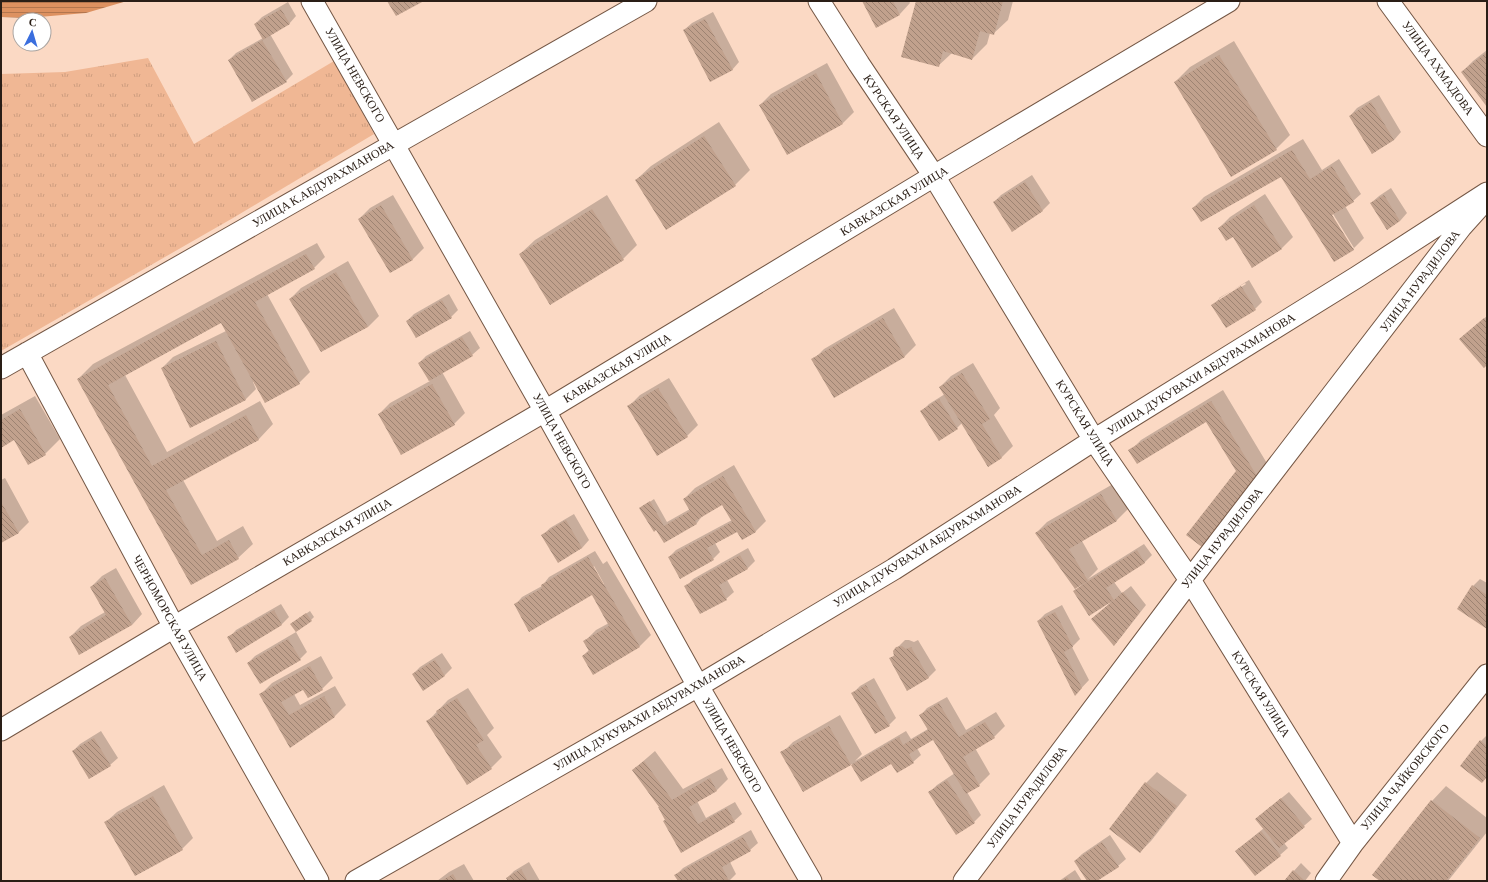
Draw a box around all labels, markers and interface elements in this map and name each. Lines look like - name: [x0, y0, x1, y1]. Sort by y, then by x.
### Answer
- north arrow: [12, 12, 52, 52]
- text: С: [28, 16, 37, 28]
- street label: УЛИЦА АХМАДОВА: [1399, 18, 1477, 118]
- street label: УЛИЦА НЕВСКОГО: [322, 25, 388, 125]
- street label: КУРСКАЯ УЛИЦА: [860, 72, 928, 162]
- street label: УЛИЦА К.АБДУРАХМАНОВА: [250, 137, 397, 230]
- street label: КАВКАЗСКАЯ УЛИЦА: [838, 163, 951, 239]
- street label: УЛИЦА НУРАДИЛОВА: [1377, 227, 1463, 335]
- street label: УЛИЦА ДУКУВАХИ АБДУРАХМАНОВА: [1104, 310, 1298, 438]
- street label: КАВКАЗСКАЯ УЛИЦА: [561, 330, 674, 406]
- street label: КУРСКАЯ УЛИЦА: [1053, 377, 1117, 469]
- street label: УЛИЦА НЕВСКОГО: [530, 391, 594, 492]
- street label: УЛИЦА ДУКУВАХИ АБДУРАХМАНОВА: [830, 482, 1024, 610]
- street label: УЛИЦА НУРАДИЛОВА: [1178, 485, 1266, 591]
- street label: КАВКАЗСКАЯ УЛИЦА: [280, 495, 394, 569]
- street label: ЧЕРНОМОРСКАЯ УЛИЦА: [130, 553, 211, 684]
- street label: КУРСКАЯ УЛИЦА: [1229, 648, 1293, 740]
- street label: УЛИЦА ДУКУВАХИ АБДУРАХМАНОВА: [551, 652, 748, 774]
- street label: УЛИЦА НЕВСКОГО: [699, 695, 765, 795]
- street label: УЛИЦА ЧАЙКОВСКОГО: [1358, 721, 1452, 833]
- street label: УЛИЦА НУРАДИЛОВА: [984, 743, 1070, 851]

